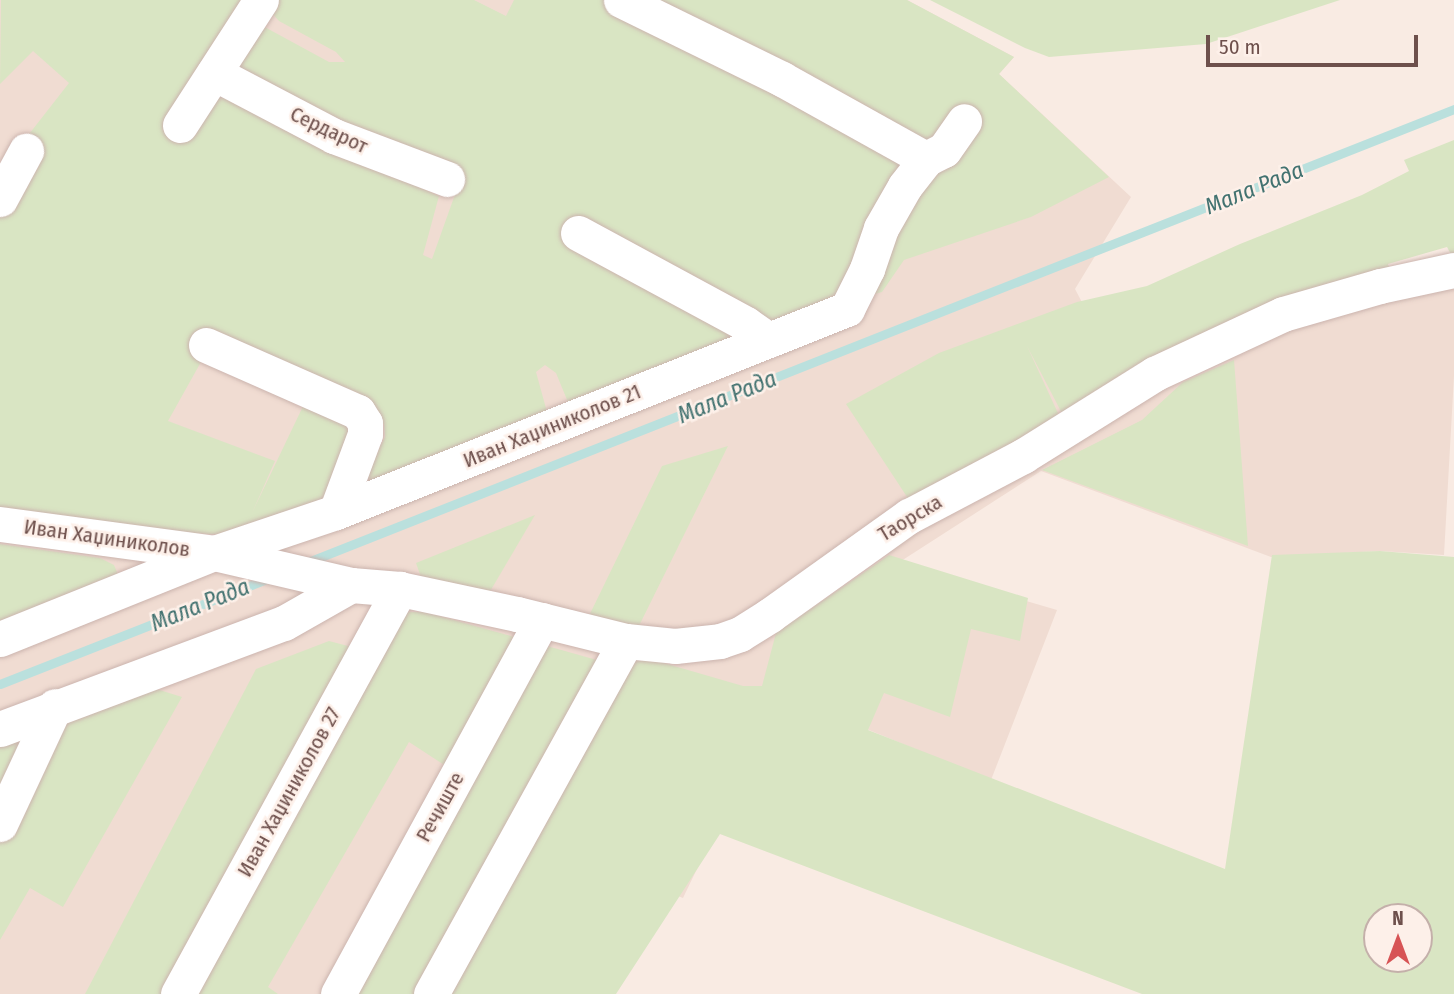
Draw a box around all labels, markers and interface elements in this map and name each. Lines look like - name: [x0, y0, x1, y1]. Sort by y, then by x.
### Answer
- scale bar: [1209, 21, 1421, 65]
- text: 50 m: [1219, 34, 1261, 60]
- street label: Сердарот: [286, 101, 372, 159]
- water label: Мала Рада: [1201, 156, 1307, 220]
- water label: Мала Рада: [674, 365, 780, 429]
- street label: Иван Хаџиниколов 21: [459, 379, 645, 473]
- street label: Таорска: [874, 489, 946, 547]
- street label: Иван Хаџиниколов: [22, 514, 192, 562]
- water label: Мала Рада: [147, 573, 253, 637]
- street label: Иван Хаџиниколов 27: [232, 703, 346, 881]
- street label: Речиште: [411, 768, 469, 846]
- north arrow: [1363, 903, 1433, 973]
- text: N: [1392, 907, 1404, 930]

